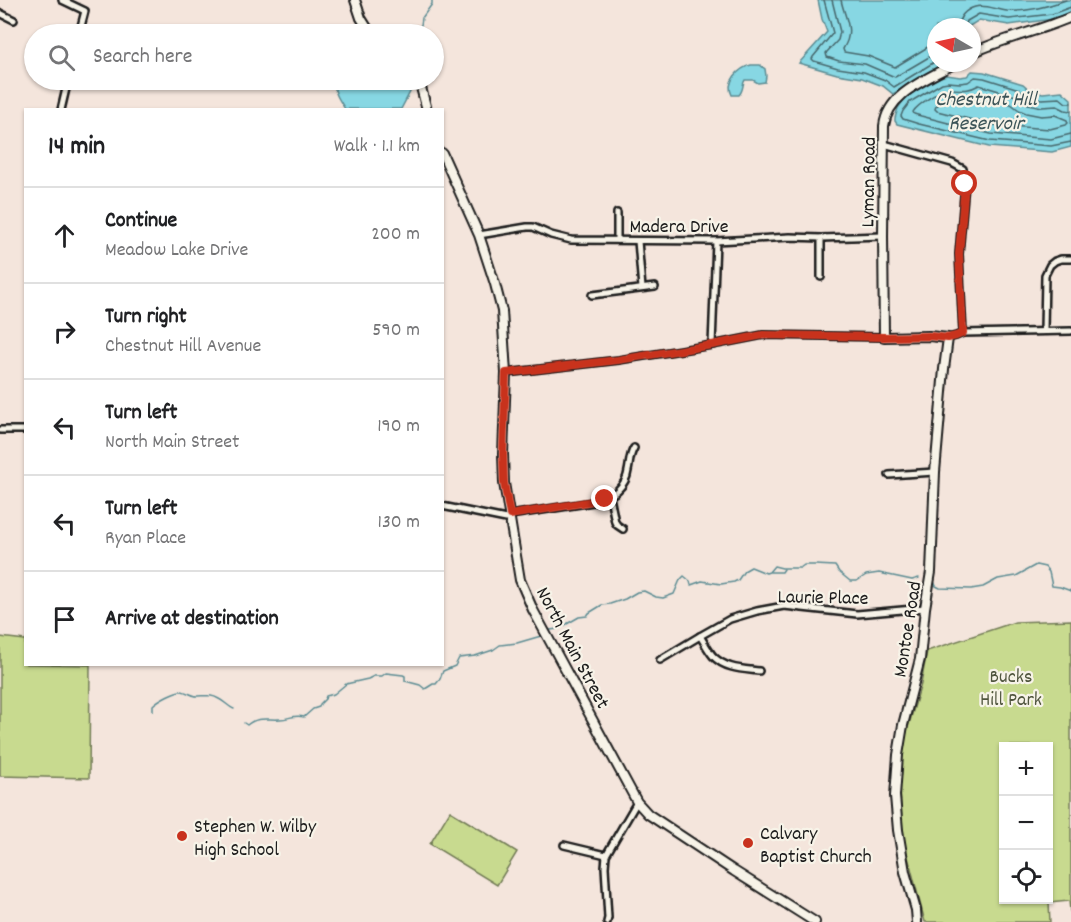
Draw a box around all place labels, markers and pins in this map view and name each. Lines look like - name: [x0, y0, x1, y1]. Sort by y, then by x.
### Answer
- place label: Stephen W. Wilby High School: [194, 814, 317, 865]
- place label: Calvary Baptist Church: [760, 821, 872, 872]
- marker: Stephen W. Wilby High School: [175, 829, 189, 843]
- marker: Calvary Baptist Church: [741, 836, 755, 850]

